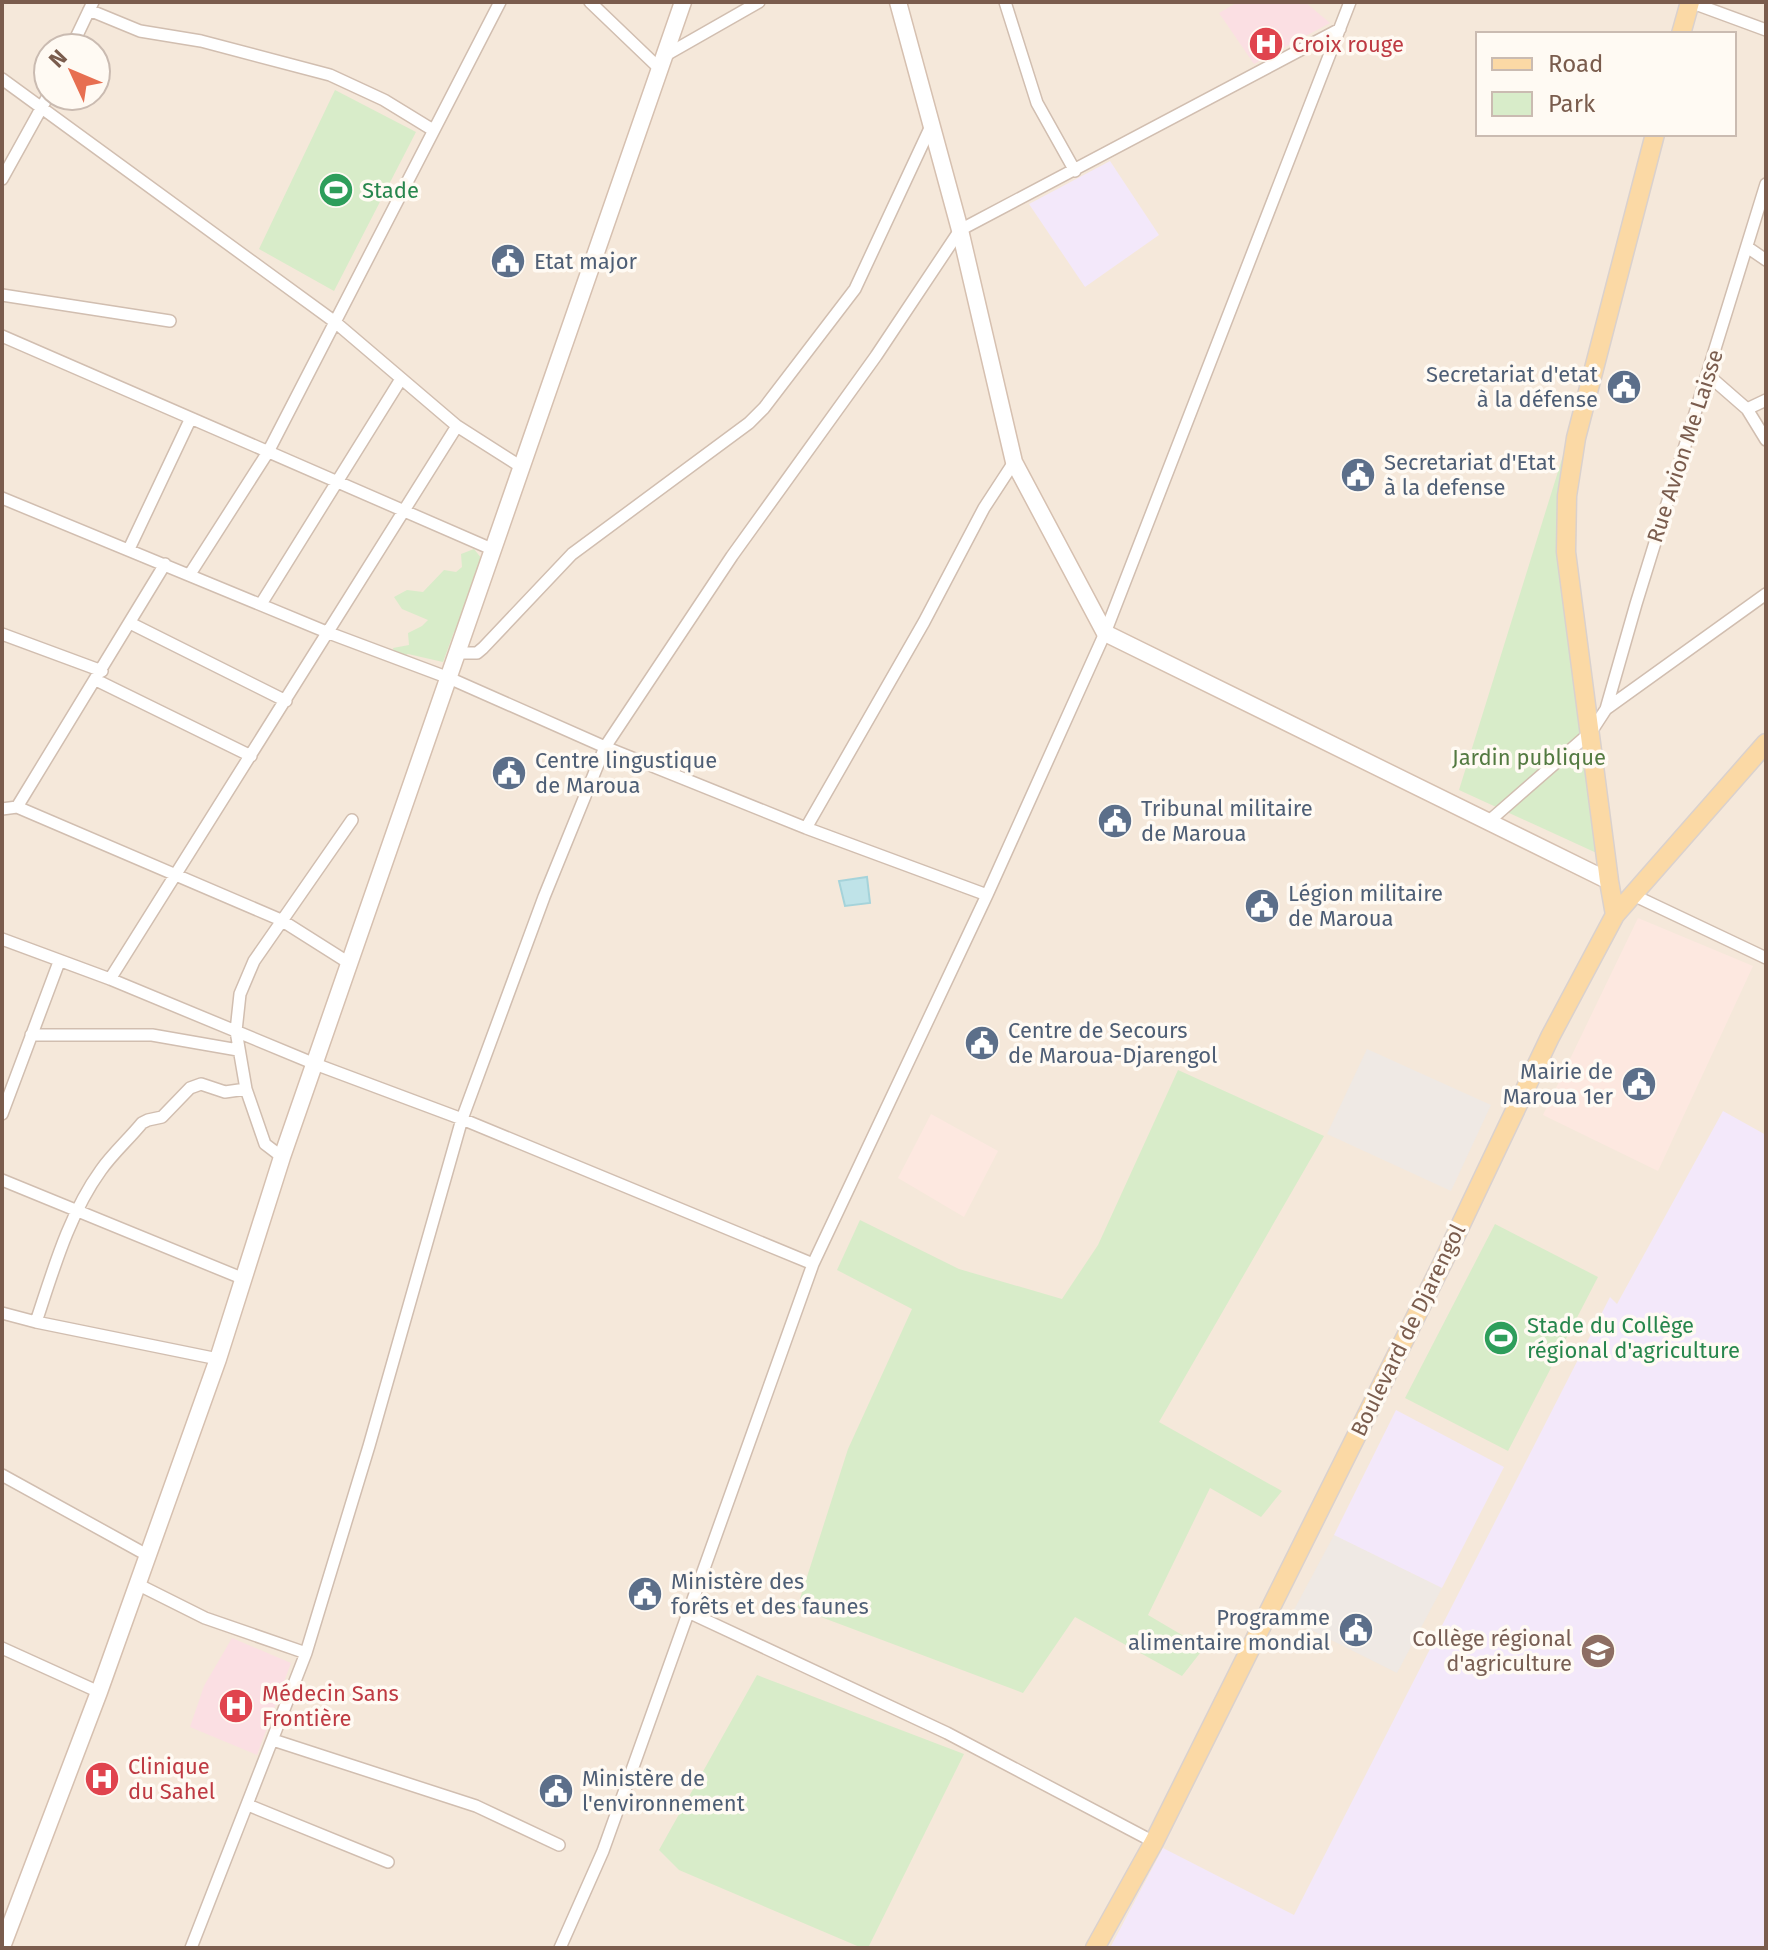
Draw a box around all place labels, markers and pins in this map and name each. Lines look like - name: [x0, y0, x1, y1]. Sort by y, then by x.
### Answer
- hospital icon: Croix rouge: [1247, 25, 1285, 63]
- place label: Croix rouge: [1292, 31, 1404, 58]
- sports icon: Stade: [317, 171, 355, 209]
- place label: Stade: [362, 177, 419, 204]
- public building icon: Etat major: [489, 242, 527, 280]
- place label: Etat major: [534, 248, 638, 275]
- place label: Secretariat d'etat à la défense: [1426, 361, 1598, 413]
- public building icon: Secretariat d'etat à la défense: [1605, 368, 1643, 406]
- place label: Secretariat d'Etat à la defense: [1384, 449, 1556, 501]
- public building icon: Secretariat d'Etat à la defense: [1339, 456, 1377, 494]
- place label: Centre lingustique de Maroua: [535, 747, 717, 799]
- public building icon: Centre lingustique de Maroua: [490, 754, 528, 792]
- place label: Tribunal militaire de Maroua: [1141, 795, 1313, 847]
- public building icon: Tribunal militaire de Maroua: [1096, 802, 1134, 840]
- place label: Légion militaire de Maroua: [1288, 880, 1443, 932]
- public building icon: Légion militaire de Maroua: [1243, 887, 1281, 925]
- place label: Centre de Secours de Maroua-Djarengol: [1008, 1017, 1218, 1069]
- public building icon: Centre de Secours de Maroua-Djarengol: [963, 1024, 1001, 1062]
- place label: Mairie de Maroua 1er: [1503, 1058, 1614, 1110]
- public building icon: Mairie de Maroua 1er: [1620, 1065, 1658, 1103]
- place label: Stade du Collège régional d'agriculture: [1527, 1312, 1740, 1364]
- sports icon: Stade du Collège régional d'agriculture: [1482, 1319, 1520, 1357]
- place label: Ministère des forêts et des faunes: [671, 1568, 869, 1620]
- public building icon: Ministère des forêts et des faunes: [626, 1575, 664, 1613]
- place label: Programme alimentaire mondial: [1128, 1604, 1330, 1656]
- public building icon: Programme alimentaire mondial: [1337, 1611, 1375, 1649]
- place label: Collège régional d'agriculture: [1412, 1625, 1572, 1677]
- school or university icon: Collège régional d'agriculture: [1579, 1632, 1617, 1670]
- place label: Médecin Sans Frontière: [262, 1680, 399, 1732]
- hospital icon: Médecin Sans Frontière: [217, 1687, 255, 1725]
- place label: Clinique du Sahel: [128, 1753, 215, 1805]
- hospital icon: Clinique du Sahel: [83, 1760, 121, 1798]
- place label: Ministère de l'environnement: [582, 1765, 745, 1817]
- public building icon: Ministère de l'environnement: [537, 1772, 575, 1810]

